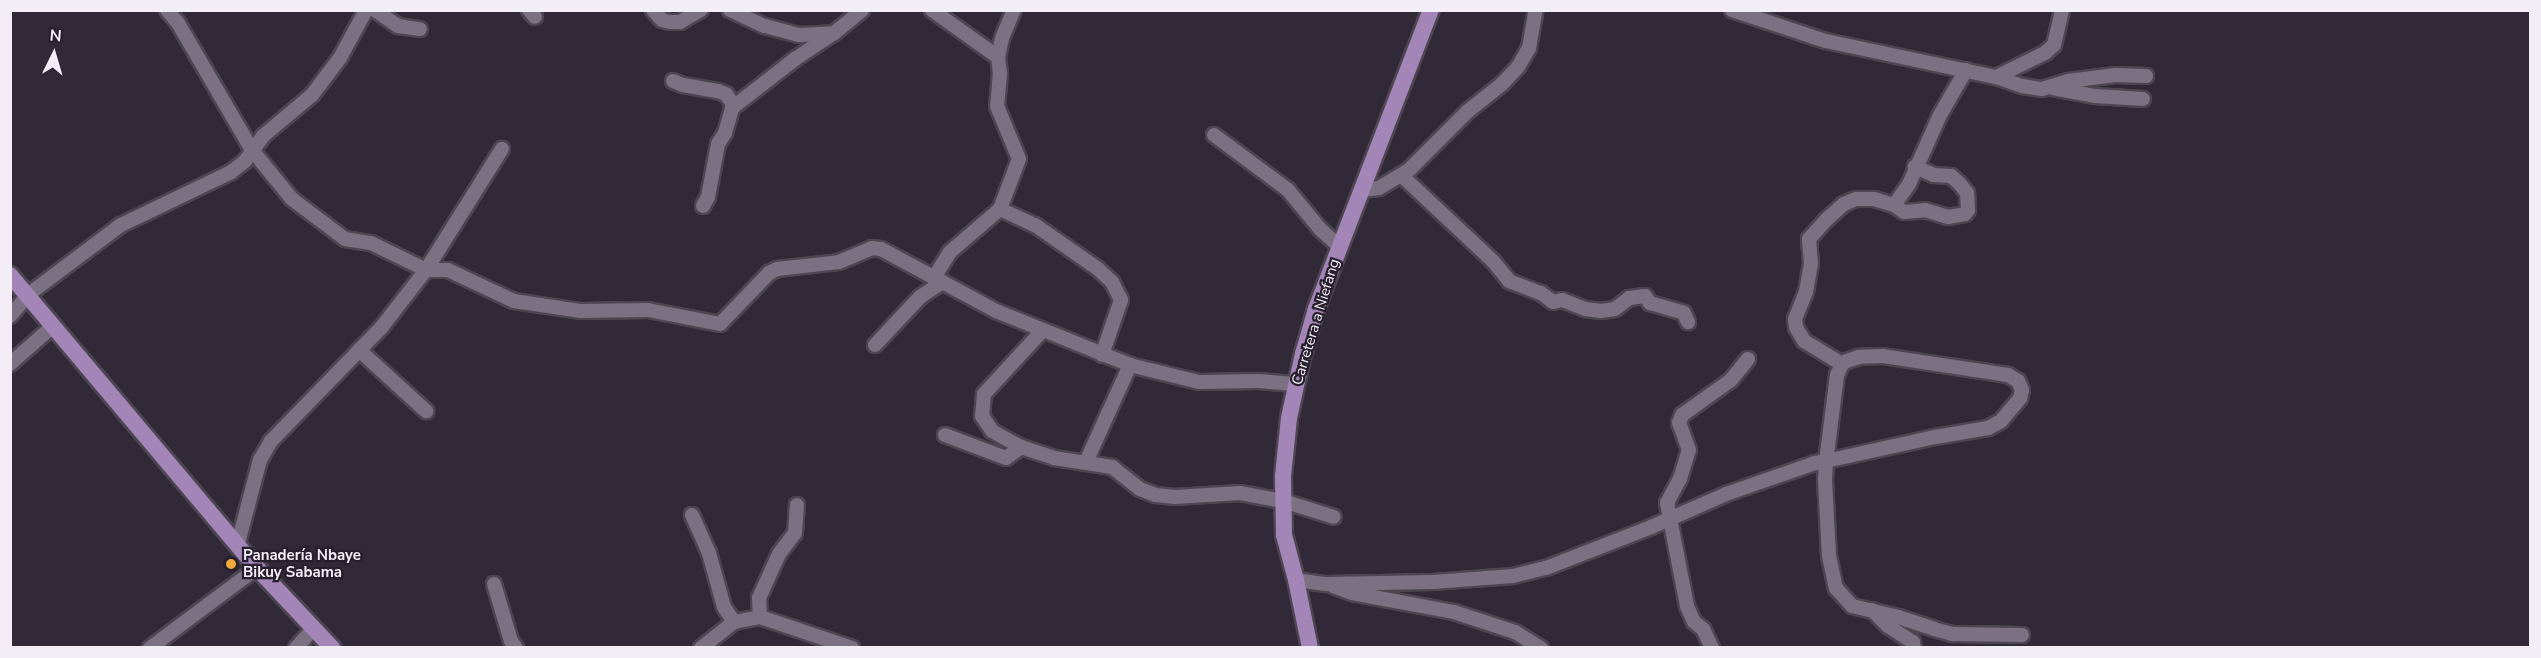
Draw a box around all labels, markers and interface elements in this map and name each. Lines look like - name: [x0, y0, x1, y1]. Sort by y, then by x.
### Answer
- north arrow: [24, 24, 84, 84]
- text: N: [49, 25, 62, 48]
- street label: Carretera a Niefang: [1288, 257, 1344, 387]
- place label: Panadería Nbaye Bikuy Sabama: [243, 546, 361, 581]
- marker: Panadería Nbaye Bikuy Sabama: [224, 557, 238, 571]

